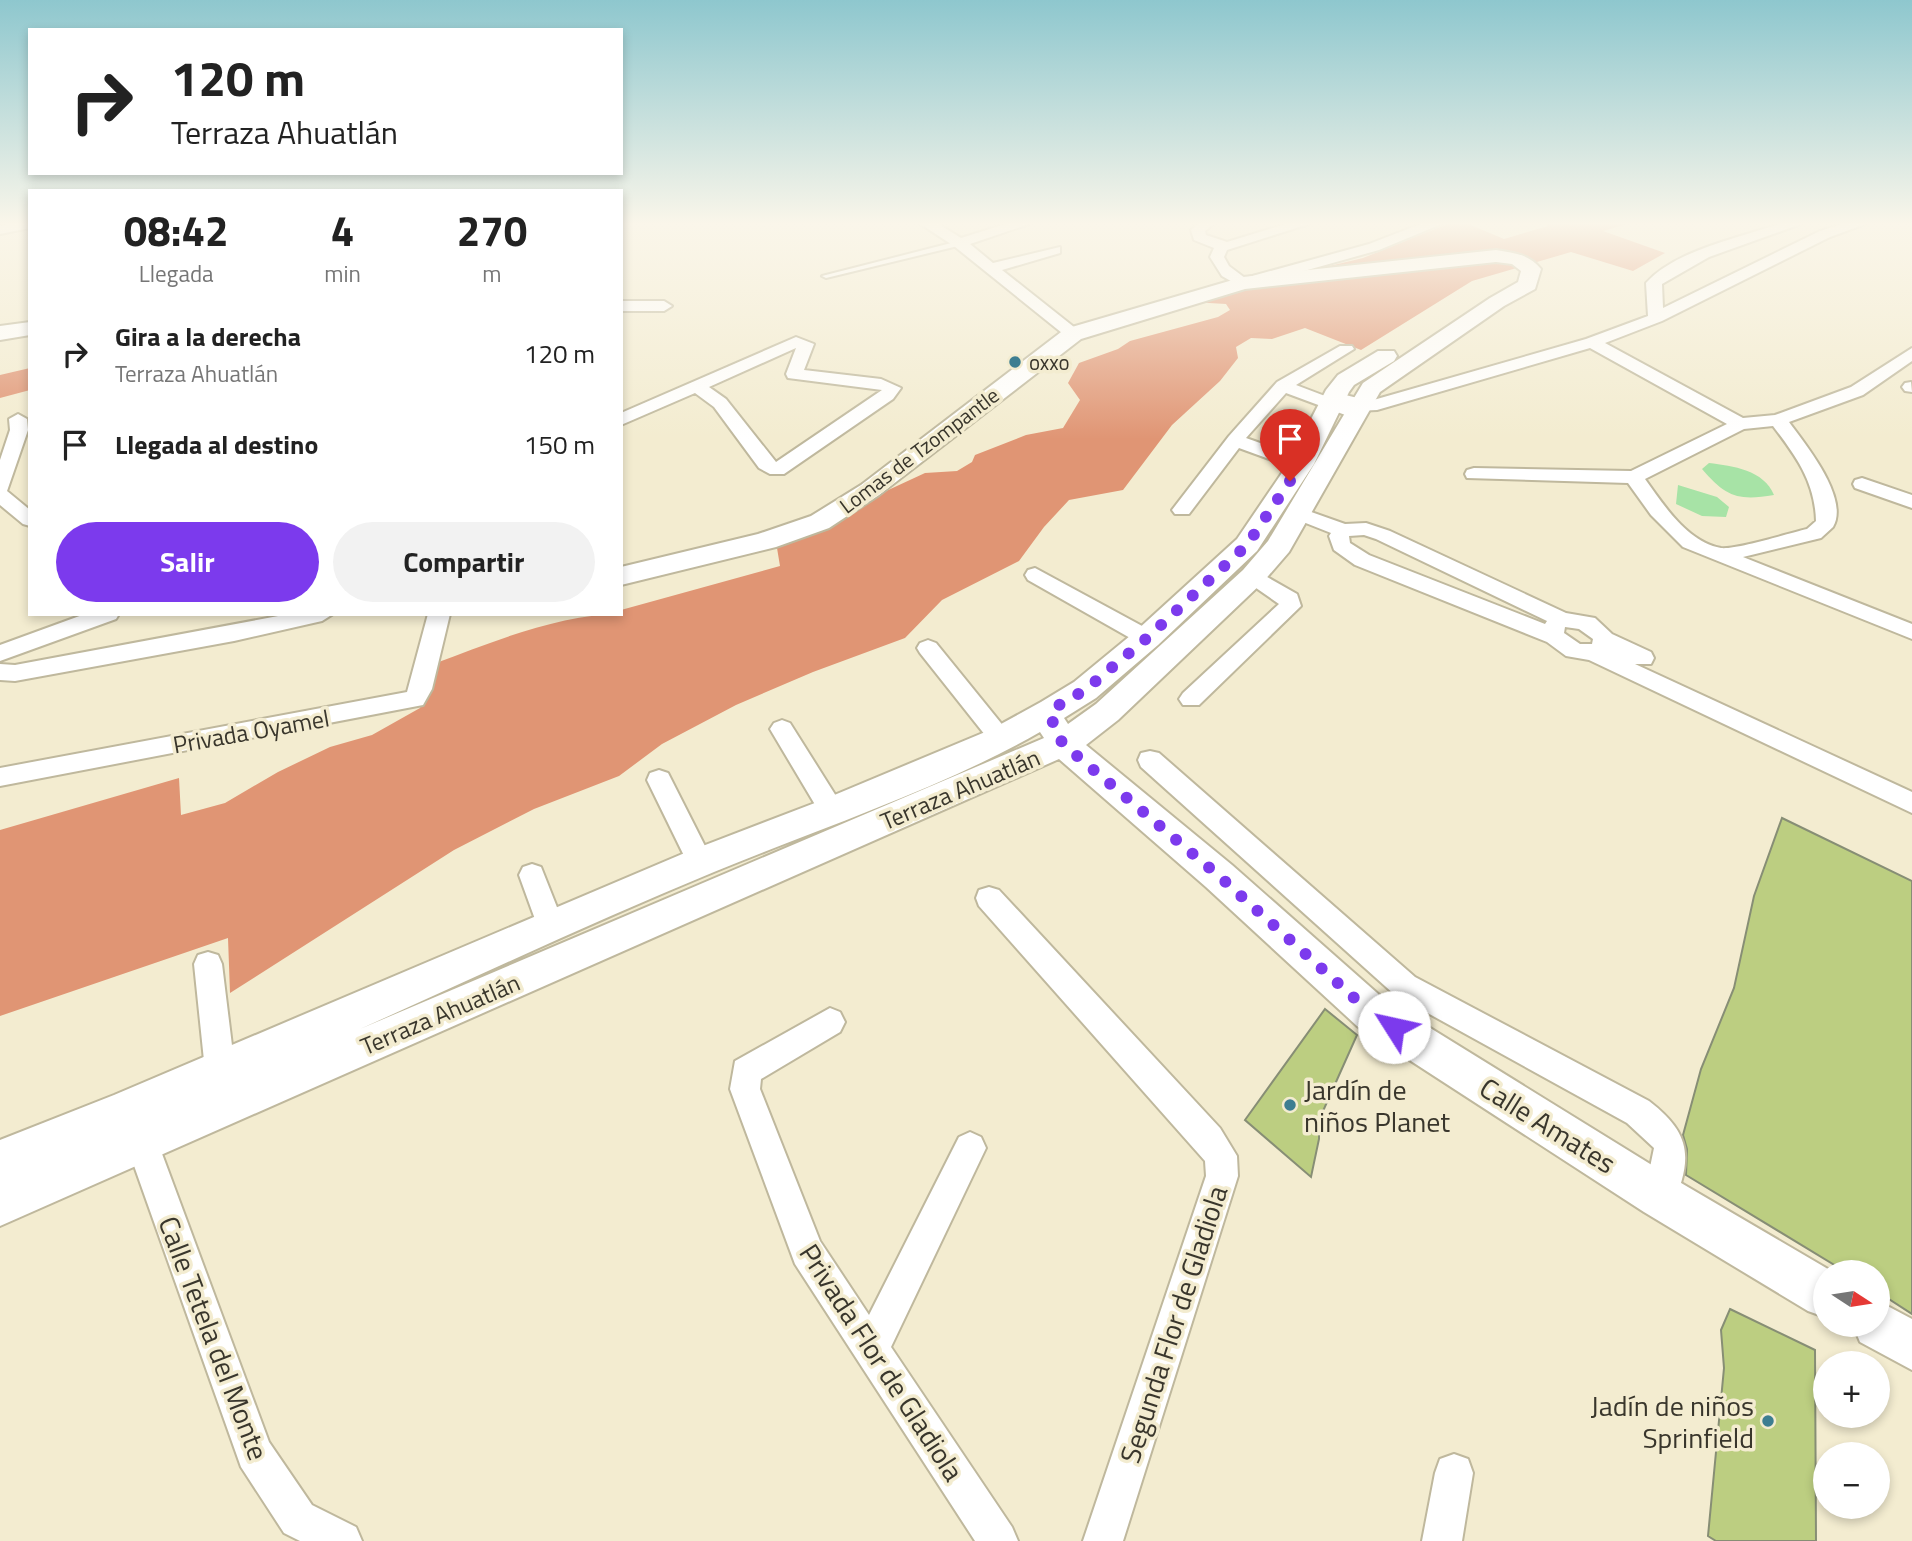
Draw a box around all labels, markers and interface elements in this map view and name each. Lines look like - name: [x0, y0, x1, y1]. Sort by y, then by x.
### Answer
- text: 120 m: [171, 40, 305, 115]
- icon: right: [56, 56, 147, 147]
- text: Terraza Ahuatlán: [171, 108, 398, 156]
- text: 08:42: [124, 198, 229, 262]
- text: 4: [331, 198, 354, 262]
- text: 270: [457, 198, 527, 262]
- text: Llegada: [139, 256, 214, 291]
- text: min: [324, 256, 361, 291]
- text: m: [482, 256, 502, 291]
- text: Gira a la derecha: [115, 317, 301, 356]
- text: 120 m: [524, 334, 595, 373]
- icon: right: [56, 335, 94, 373]
- place label: oxxo: [1029, 346, 1070, 378]
- marker: oxxo: [1007, 354, 1023, 370]
- text: Terraza Ahuatlán: [115, 356, 278, 391]
- street label: Lomas de Tzompantle: [832, 379, 1006, 521]
- pin: [1260, 409, 1320, 481]
- icon: arrive: [1271, 420, 1309, 458]
- text: Llegada al destino: [115, 425, 318, 464]
- text: 150 m: [524, 425, 595, 464]
- icon: arrive: [56, 426, 94, 464]
- button: Salir: [56, 522, 319, 602]
- button: Compartir: [333, 522, 595, 602]
- street label: Privada Oyamel: [170, 700, 332, 762]
- street label: Terraza Ahuatlán: [875, 739, 1045, 839]
- street label: Terraza Ahuatlán: [355, 964, 525, 1064]
- position arrow: [1357, 990, 1431, 1064]
- street label: Calle Amates: [1471, 1066, 1625, 1184]
- place label: Jardín de niños Planet: [1304, 1068, 1450, 1143]
- marker: Jardín de niños Planet: [1282, 1097, 1298, 1113]
- street label: Segunda Flor de Gladiola: [1108, 1180, 1238, 1468]
- street label: Calle Tetela del Monte: [148, 1210, 280, 1466]
- street label: Privada Flor de Gladiola: [789, 1235, 975, 1489]
- north arrow: [1813, 1260, 1890, 1337]
- map controls: [1813, 1260, 1890, 1519]
- button: +: [1813, 1351, 1890, 1428]
- place label: Jadín de niños Sprinfield: [1591, 1384, 1754, 1459]
- marker: Jadín de niños Sprinfield: [1760, 1413, 1776, 1429]
- button: −: [1813, 1442, 1890, 1519]

